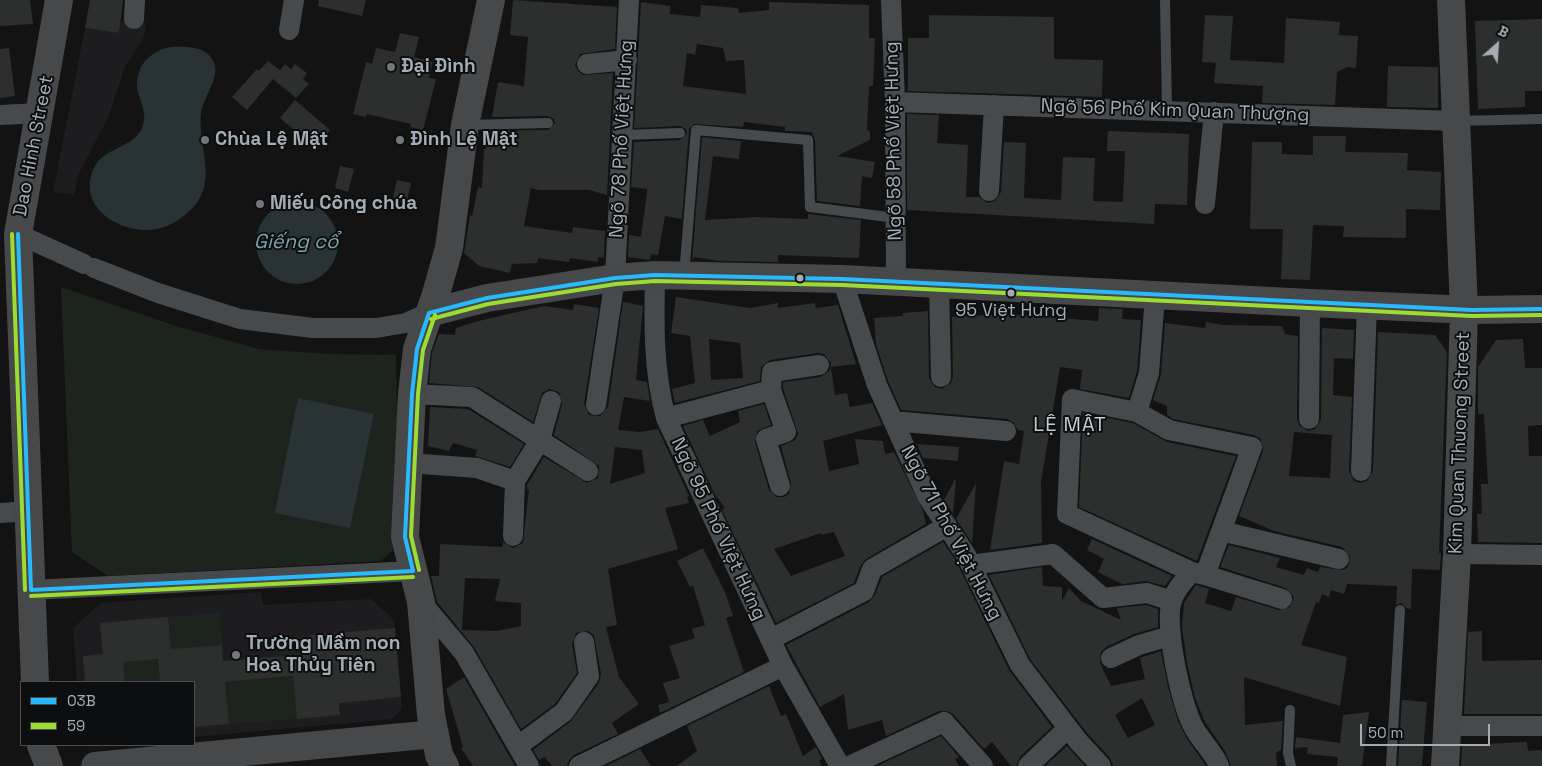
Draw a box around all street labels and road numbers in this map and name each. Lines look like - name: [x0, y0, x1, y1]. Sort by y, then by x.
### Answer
- street label: Ngõ 78 Phố Việt Hưng: [605, 39, 639, 239]
- street label: Ngõ 58 Phố Việt Hưng: [881, 41, 907, 241]
- street label: Dao Hinh Street: [9, 74, 59, 218]
- street label: Ngõ 56 Phố Kim Quan Thượng: [1040, 95, 1310, 127]
- street label: Kim Quan Thuong Street: [1445, 332, 1475, 554]
- street label: Ngõ 95 Phố Việt Hưng: [666, 434, 770, 624]
- street label: Ngõ 71 Phố Việt Hưng: [895, 442, 1007, 624]

